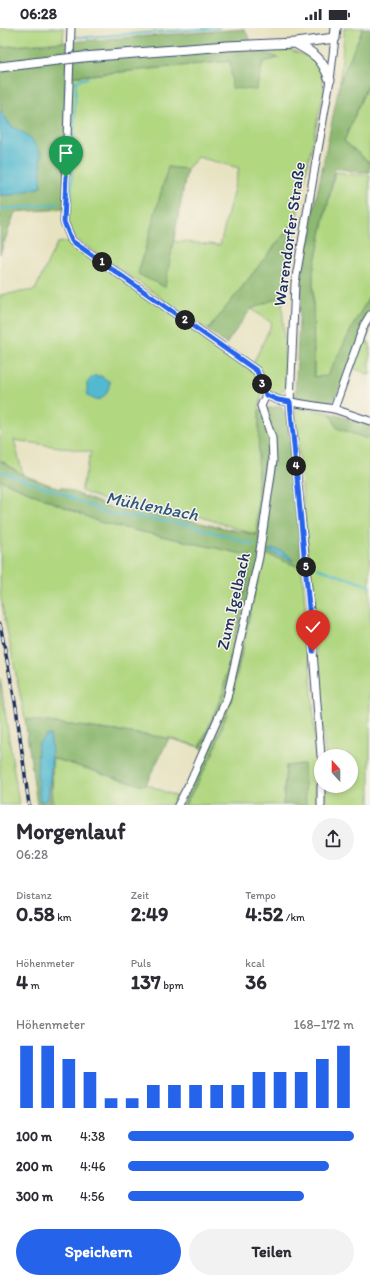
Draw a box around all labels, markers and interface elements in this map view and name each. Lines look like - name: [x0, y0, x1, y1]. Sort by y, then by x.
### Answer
- text: 06:28: [20, 5, 57, 23]
- pin: [49, 136, 83, 177]
- icon: arrive: [55, 142, 77, 164]
- street label: Warendorfer Straße: [269, 160, 309, 308]
- pin: 1: [92, 252, 112, 272]
- text: 1: [99, 255, 105, 268]
- pin: 2: [175, 310, 195, 330]
- text: 2: [182, 313, 188, 326]
- pin: 3: [252, 374, 272, 394]
- text: 3: [259, 377, 265, 390]
- pin: 4: [286, 456, 306, 476]
- text: 4: [293, 459, 299, 472]
- water label: Mühlenbach: [104, 486, 200, 526]
- street label: Zum Igelbach: [212, 550, 254, 652]
- pin: 5: [296, 557, 316, 577]
- text: 5: [303, 560, 309, 573]
- pin: [296, 610, 330, 651]
- icon: check: [302, 616, 324, 638]
- north arrow: [314, 749, 358, 793]
- map controls: [314, 749, 358, 793]
- text: Morgenlauf: [16, 818, 126, 845]
- button: share: [312, 818, 354, 860]
- text: 06:28: [16, 847, 48, 862]
- text: Distanz: [16, 889, 52, 902]
- text: Zeit: [131, 889, 149, 902]
- text: Tempo: [245, 889, 276, 902]
- text: 0.58: [16, 902, 55, 926]
- text: 2:49: [131, 902, 169, 926]
- text: 4:52: [245, 902, 283, 926]
- text: km: [55, 911, 72, 924]
- text: /km: [283, 911, 305, 924]
- text: Höhenmeter: [16, 957, 74, 970]
- text: Puls: [131, 957, 151, 970]
- text: kcal: [245, 957, 265, 970]
- text: 4: [16, 970, 28, 994]
- text: 137: [131, 970, 161, 994]
- text: 36: [245, 970, 267, 994]
- text: m: [28, 979, 40, 992]
- text: bpm: [161, 979, 184, 992]
- text: Höhenmeter: [16, 1017, 85, 1032]
- text: 168–172 m: [294, 1017, 354, 1032]
- text: 100 m: [16, 1129, 52, 1144]
- text: 4:38: [80, 1129, 105, 1144]
- text: 200 m: [16, 1159, 53, 1174]
- text: 4:46: [80, 1159, 106, 1174]
- text: 300 m: [16, 1189, 53, 1204]
- text: 4:56: [80, 1189, 105, 1204]
- button: Speichern: [16, 1229, 181, 1275]
- button: Teilen: [189, 1229, 354, 1275]

